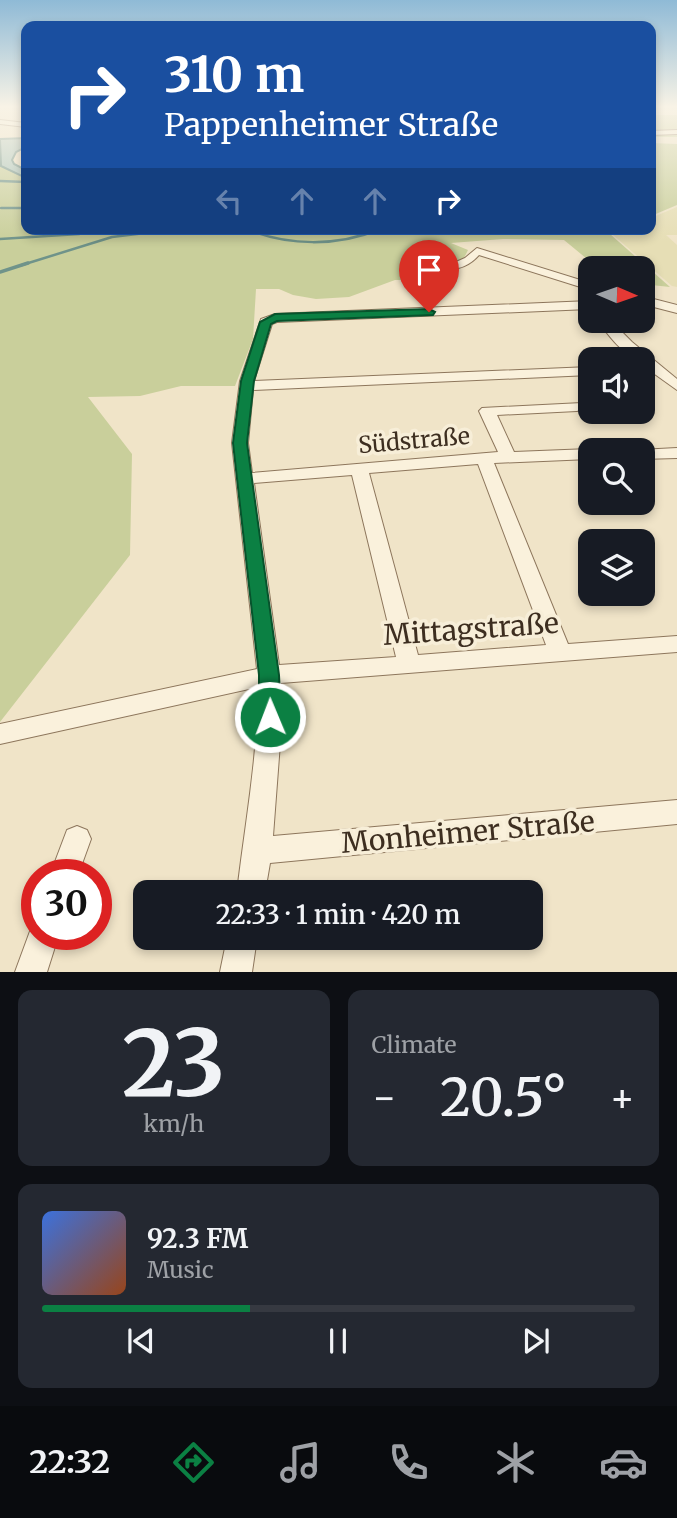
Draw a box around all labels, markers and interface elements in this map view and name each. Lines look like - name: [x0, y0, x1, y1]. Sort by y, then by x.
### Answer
- text: 310 m: [164, 44, 304, 105]
- icon: right: [49, 49, 140, 140]
- text: Pappenheimer Straße: [164, 105, 498, 145]
- icon: left: [210, 182, 248, 220]
- icon: ahead: [283, 182, 321, 220]
- icon: ahead: [356, 182, 394, 220]
- icon: right: [429, 182, 467, 220]
- pin: [399, 240, 459, 312]
- icon: arrive: [410, 251, 448, 289]
- north arrow: [578, 256, 654, 332]
- map controls: [578, 256, 655, 606]
- button: sound: [578, 347, 655, 424]
- street label: Südstraße: [357, 421, 471, 459]
- button: search: [578, 438, 655, 515]
- button: layers: [578, 529, 655, 606]
- street label: Mittagstraße: [382, 605, 560, 653]
- position arrow: [233, 680, 307, 754]
- street label: Monheimer Straße: [340, 803, 596, 861]
- speed limit sign: 30: [21, 859, 112, 950]
- text: 22:33 · 1 min · 420 m: [216, 898, 460, 931]
- text: 23: [122, 1006, 225, 1121]
- text: Climate: [372, 1030, 457, 1059]
- text: 20.5°: [440, 1065, 567, 1130]
- text: −: [372, 1074, 397, 1121]
- text: +: [610, 1074, 635, 1121]
- text: km/h: [143, 1109, 204, 1138]
- text: 92.3 FM: [147, 1222, 248, 1255]
- text: Music: [147, 1255, 214, 1284]
- icon: previous: [122, 1322, 160, 1360]
- icon: pause: [319, 1322, 357, 1360]
- icon: next: [517, 1322, 555, 1360]
- icon: directions: [169, 1438, 218, 1487]
- icon: music: [276, 1438, 325, 1487]
- icon: phone: [384, 1438, 433, 1487]
- icon: climate: [491, 1438, 540, 1487]
- icon: car: [599, 1438, 648, 1487]
- text: 22:32: [29, 1442, 110, 1482]

